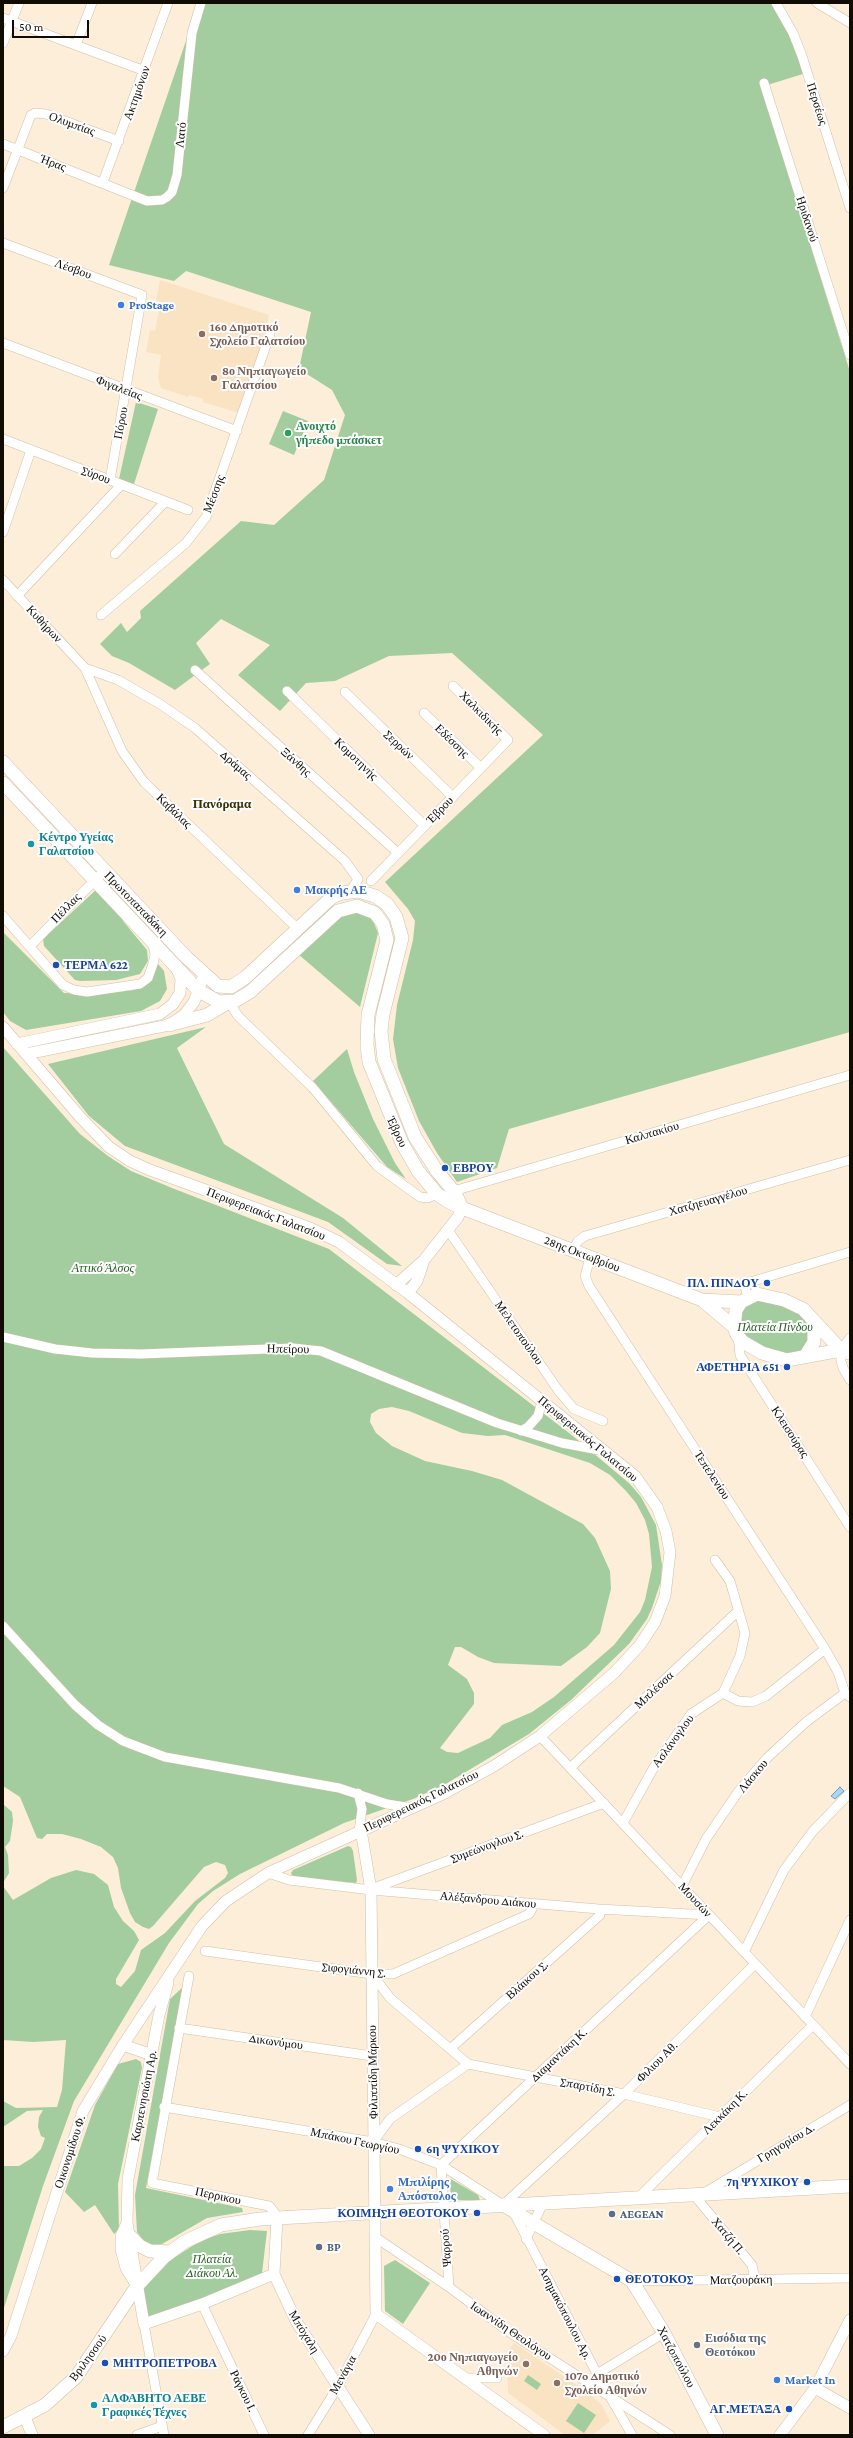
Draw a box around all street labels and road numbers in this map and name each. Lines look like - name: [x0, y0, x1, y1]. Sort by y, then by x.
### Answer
- street label: Ακτημόνων: [120, 64, 154, 122]
- street label: Περσέως: [803, 81, 831, 127]
- street label: Ολυμπίας: [47, 109, 97, 139]
- street label: Λατό: [172, 121, 190, 149]
- street label: Ήρας: [38, 151, 68, 175]
- street label: Ηριδανού: [793, 194, 821, 244]
- street label: Λέσβου: [53, 256, 93, 282]
- street label: Φιγαλείας: [94, 373, 144, 403]
- street label: Πόρου: [111, 406, 131, 440]
- street label: Σύρου: [80, 463, 112, 487]
- street label: Μέσσης: [200, 473, 228, 515]
- street label: Κυθήρων: [23, 602, 65, 646]
- street label: Χαλκιδικής: [456, 688, 506, 738]
- street label: Εδέσσης: [432, 721, 472, 761]
- street label: Σερρών: [381, 727, 417, 763]
- street label: Κομοτηνής: [331, 735, 381, 783]
- street label: Ξάνθης: [278, 745, 314, 779]
- street label: Δράμας: [217, 747, 255, 783]
- street label: Καβάλας: [153, 791, 195, 831]
- street label: Έβρου: [424, 793, 456, 827]
- street label: Πρωτοπαπαδάκη: [101, 868, 171, 940]
- street label: Πέλλας: [48, 890, 84, 926]
- street label: Έβρου: [384, 1114, 410, 1150]
- street label: Καλπακίου: [623, 1118, 681, 1148]
- street label: Χατζηευαγγέλου: [667, 1183, 749, 1219]
- street label: Περιφερειακός Γαλατσίου: [205, 1185, 327, 1243]
- street label: 28ης Οκτωβρίου: [542, 1233, 622, 1275]
- street label: Μελετοπούλου: [492, 1298, 546, 1368]
- street label: Ηπείρου: [267, 1341, 309, 1357]
- street label: Περιφερειακός Γαλατσίου: [535, 1393, 641, 1485]
- street label: Κλεισούρας: [768, 1404, 812, 1460]
- street label: Τεπελενίου: [691, 1448, 733, 1502]
- street label: Μπλέσσα: [631, 1668, 677, 1712]
- street label: Ασλάνογλου: [649, 1712, 697, 1770]
- street label: Λάσκου: [735, 1756, 771, 1796]
- street label: Περιφερειακός Γαλατσίου: [361, 1767, 481, 1835]
- street label: Συμεώνογλου Σ.: [449, 1826, 525, 1866]
- street label: Μουσών: [675, 1880, 715, 1920]
- street label: Αλέξανδρου Διάκου: [439, 1889, 537, 1911]
- street label: Βλάικου Σ.: [503, 1957, 551, 2003]
- street label: Σιφογιάννη Σ.: [321, 1959, 387, 1981]
- street label: Φιλιππίδη Μάρκου: [365, 2025, 381, 2119]
- street label: Διαμαντάκη Κ.: [528, 2025, 590, 2085]
- street label: Δικωνύμου: [248, 2031, 304, 2053]
- street label: Φιλιου Αθ.: [633, 2038, 681, 2086]
- street label: Καρπενησιώτη Αρ.: [128, 2049, 160, 2143]
- street label: Σπαρτίδη Σ.: [559, 2075, 617, 2099]
- street label: Λεκκάκη Κ.: [699, 2086, 751, 2138]
- street label: Οικονομίδου Φ.: [51, 2114, 89, 2190]
- street label: Γρηγορίου Δ.: [755, 2120, 817, 2166]
- street label: Μπάκου Γεωργίου: [309, 2125, 401, 2157]
- street label: Περρικου: [194, 2184, 242, 2208]
- street label: Χατζή Π.: [708, 2214, 748, 2258]
- street label: Ψαρρού: [437, 2228, 455, 2268]
- street label: Ασημακόπουλου Αρ.: [535, 2264, 595, 2362]
- street label: Ματζουράκη: [709, 2272, 773, 2288]
- street label: Ιωαννίδη Θεολόγου: [468, 2298, 554, 2364]
- street label: Μπόχαλη: [286, 2308, 322, 2356]
- street label: Χατζοπούλου: [654, 2324, 698, 2390]
- street label: Βριλησσού: [66, 2332, 110, 2384]
- street label: Μενάγια: [326, 2353, 360, 2397]
- street label: Ράγκου Ι.: [227, 2368, 259, 2414]

